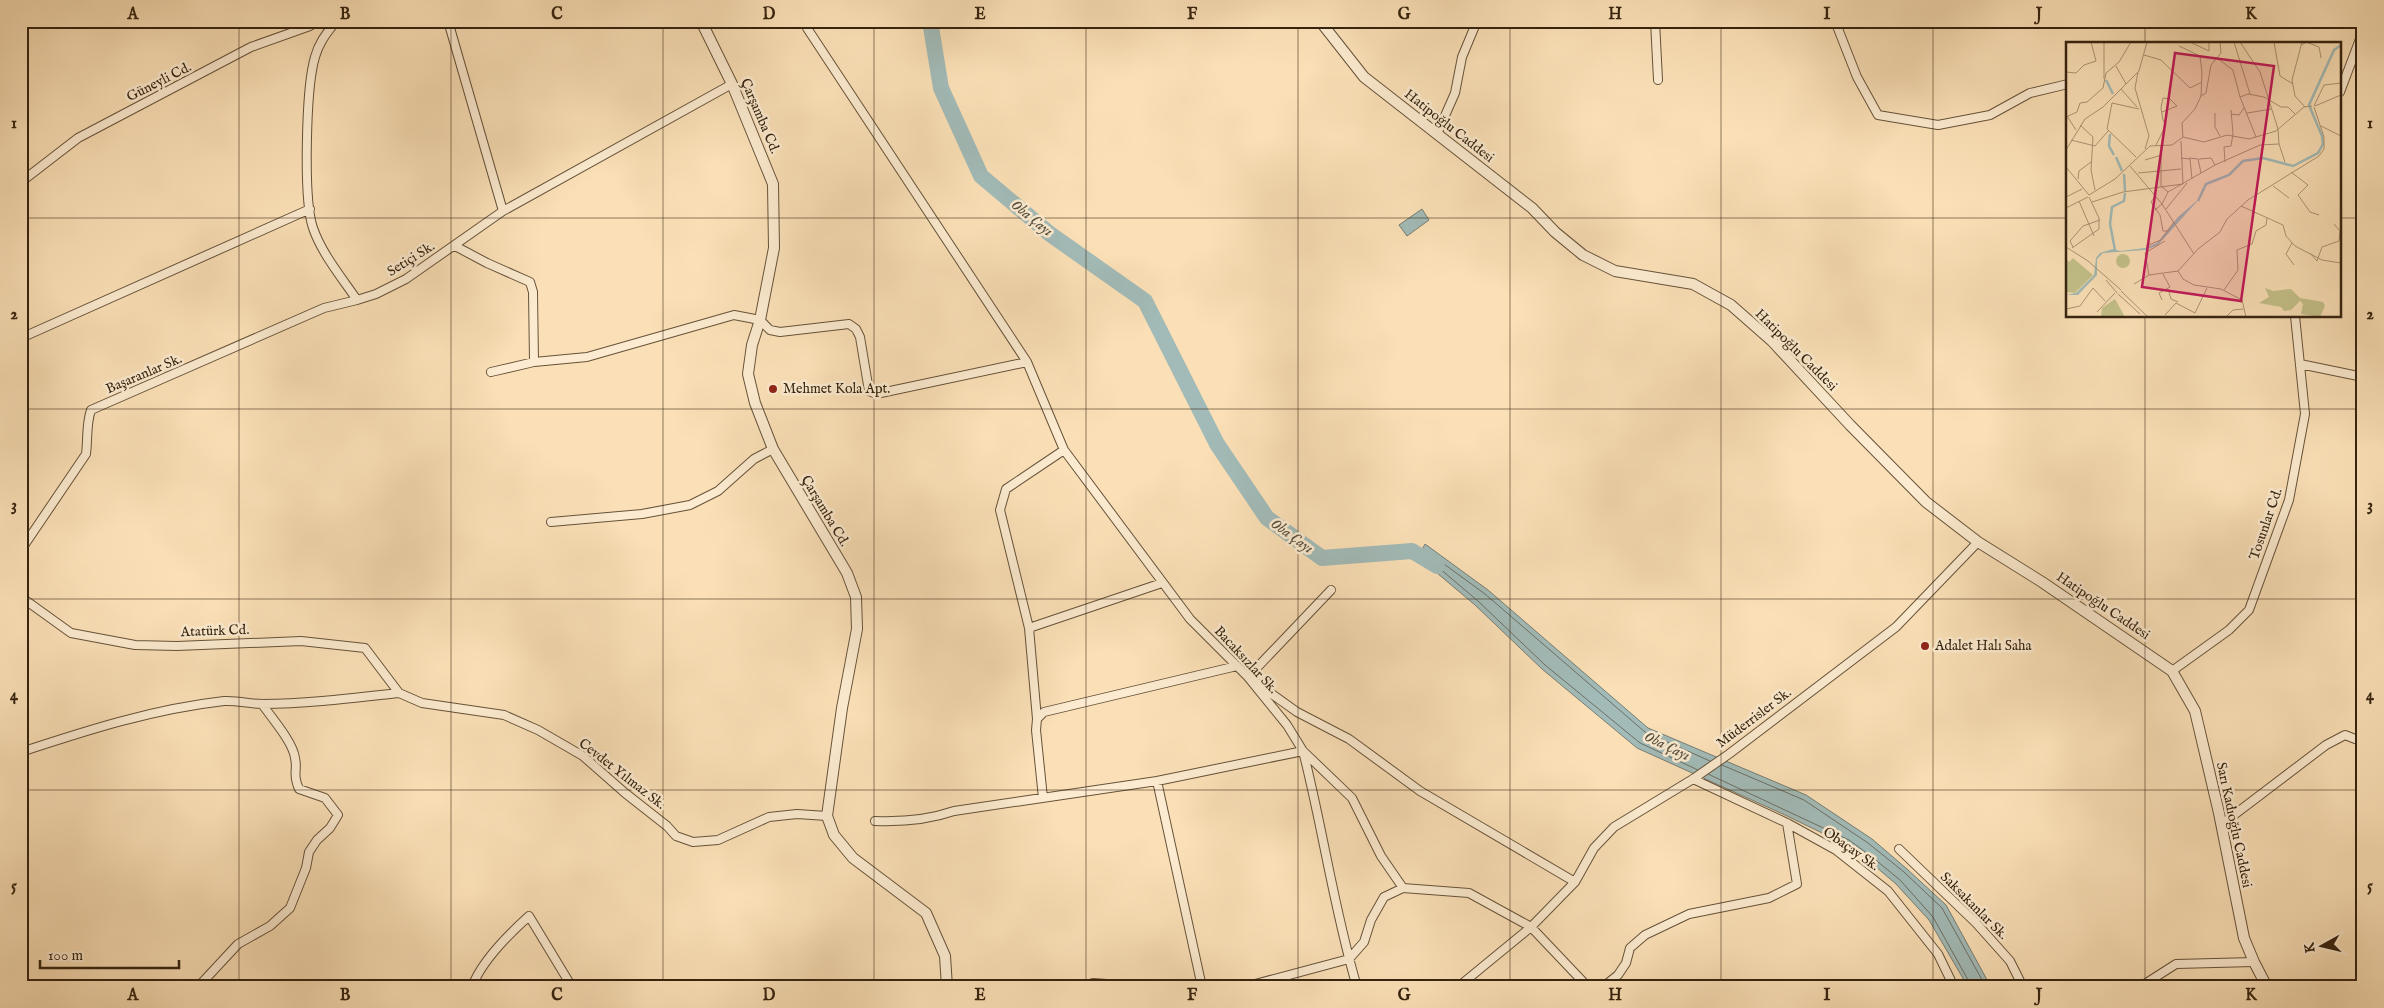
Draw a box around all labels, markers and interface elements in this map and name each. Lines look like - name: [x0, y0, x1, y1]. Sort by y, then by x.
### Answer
- text: A: [127, 5, 140, 25]
- text: B: [340, 5, 351, 25]
- text: C: [551, 5, 563, 25]
- text: D: [763, 5, 776, 25]
- text: E: [974, 5, 986, 25]
- text: F: [1187, 5, 1198, 25]
- text: G: [1398, 5, 1411, 25]
- text: H: [1608, 5, 1622, 25]
- text: I: [1824, 5, 1831, 25]
- text: J: [2034, 5, 2043, 25]
- text: K: [2245, 5, 2258, 25]
- inset map: [2066, 42, 2342, 318]
- street label: Güneyli Cd.: [124, 58, 194, 106]
- street label: Çarşamba Cd.: [736, 76, 784, 156]
- street label: Hatipoğlu Caddesi: [1400, 85, 1498, 167]
- text: 1: [11, 114, 17, 134]
- text: 1: [2367, 114, 2373, 134]
- water label: Oba Çayı: [1007, 195, 1057, 241]
- street label: Setiçi Sk.: [384, 237, 438, 281]
- text: 2: [10, 305, 18, 325]
- street label: Hatipoğlu Caddesi: [1751, 305, 1841, 395]
- text: 2: [2366, 305, 2374, 325]
- street label: Başaranlar Sk.: [103, 350, 185, 398]
- place label: Mehmet Kola Apt.: [783, 380, 890, 398]
- marker: Mehmet Kola Apt.: [767, 383, 779, 395]
- street label: Çarşamba Cd.: [797, 472, 853, 550]
- street label: Tosunlar Cd.: [2245, 486, 2287, 562]
- text: 3: [11, 496, 17, 516]
- text: 3: [2367, 496, 2373, 516]
- water label: Oba Çayı: [1267, 514, 1317, 558]
- street label: Hatipoğlu Caddesi: [2053, 568, 2154, 644]
- street label: Atatürk Cd.: [179, 621, 250, 641]
- street label: Bacaksızlar Sk.: [1210, 622, 1282, 698]
- place label: Adalet Halı Saha: [1934, 637, 2032, 655]
- marker: Adalet Halı Saha: [1919, 640, 1931, 652]
- street label: Müderrisler Sk.: [1713, 684, 1795, 752]
- text: 4: [10, 686, 19, 706]
- text: 4: [2366, 686, 2375, 706]
- water label: Oba Çayı: [1641, 727, 1693, 765]
- street label: Cevdet Yılmaz Sk.: [575, 734, 669, 814]
- street label: Sarı Kadıoğlu Caddesi: [2212, 761, 2256, 890]
- street label: Obaçay Sk.: [1819, 823, 1883, 875]
- street label: Saksakanlar Sk.: [1936, 868, 2012, 944]
- text: 5: [11, 877, 17, 897]
- text: 5: [2367, 877, 2373, 897]
- north arrow: [2296, 920, 2346, 970]
- scale bar: [40, 938, 179, 970]
- text: K: [2300, 941, 2320, 954]
- text: 100 m: [48, 946, 84, 965]
- text: A: [127, 986, 140, 1006]
- text: B: [340, 986, 351, 1006]
- text: C: [551, 986, 563, 1006]
- text: D: [763, 986, 776, 1006]
- text: E: [974, 986, 986, 1006]
- text: F: [1187, 986, 1198, 1006]
- text: G: [1398, 986, 1411, 1006]
- text: H: [1608, 986, 1622, 1006]
- text: I: [1824, 986, 1831, 1006]
- text: J: [2034, 986, 2043, 1006]
- text: K: [2245, 986, 2258, 1006]

